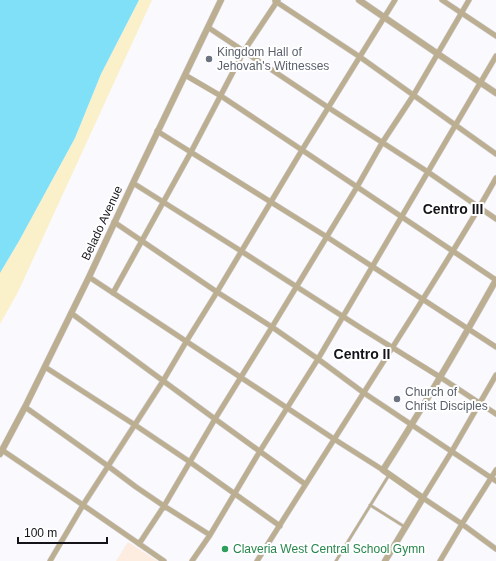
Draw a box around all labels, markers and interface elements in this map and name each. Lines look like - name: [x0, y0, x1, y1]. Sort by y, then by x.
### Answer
- place label: Kingdom Hall of Jehovah's Witnesses: [217, 45, 329, 73]
- marker: Kingdom Hall of Jehovah's Witnesses: [204, 54, 214, 64]
- street label: Belado Avenue: [79, 183, 125, 262]
- district label: Centro III: [423, 201, 483, 217]
- district label: Centro II: [334, 346, 390, 362]
- place label: Church of Christ Disciples: [405, 385, 488, 413]
- marker: Church of Christ Disciples: [392, 394, 402, 404]
- scale bar: [18, 519, 107, 545]
- text: 100 m: [24, 526, 57, 540]
- place label: Claveria West Central School Gymn: [233, 542, 425, 556]
- marker: Claveria West Central School Gymn: [220, 544, 230, 554]

